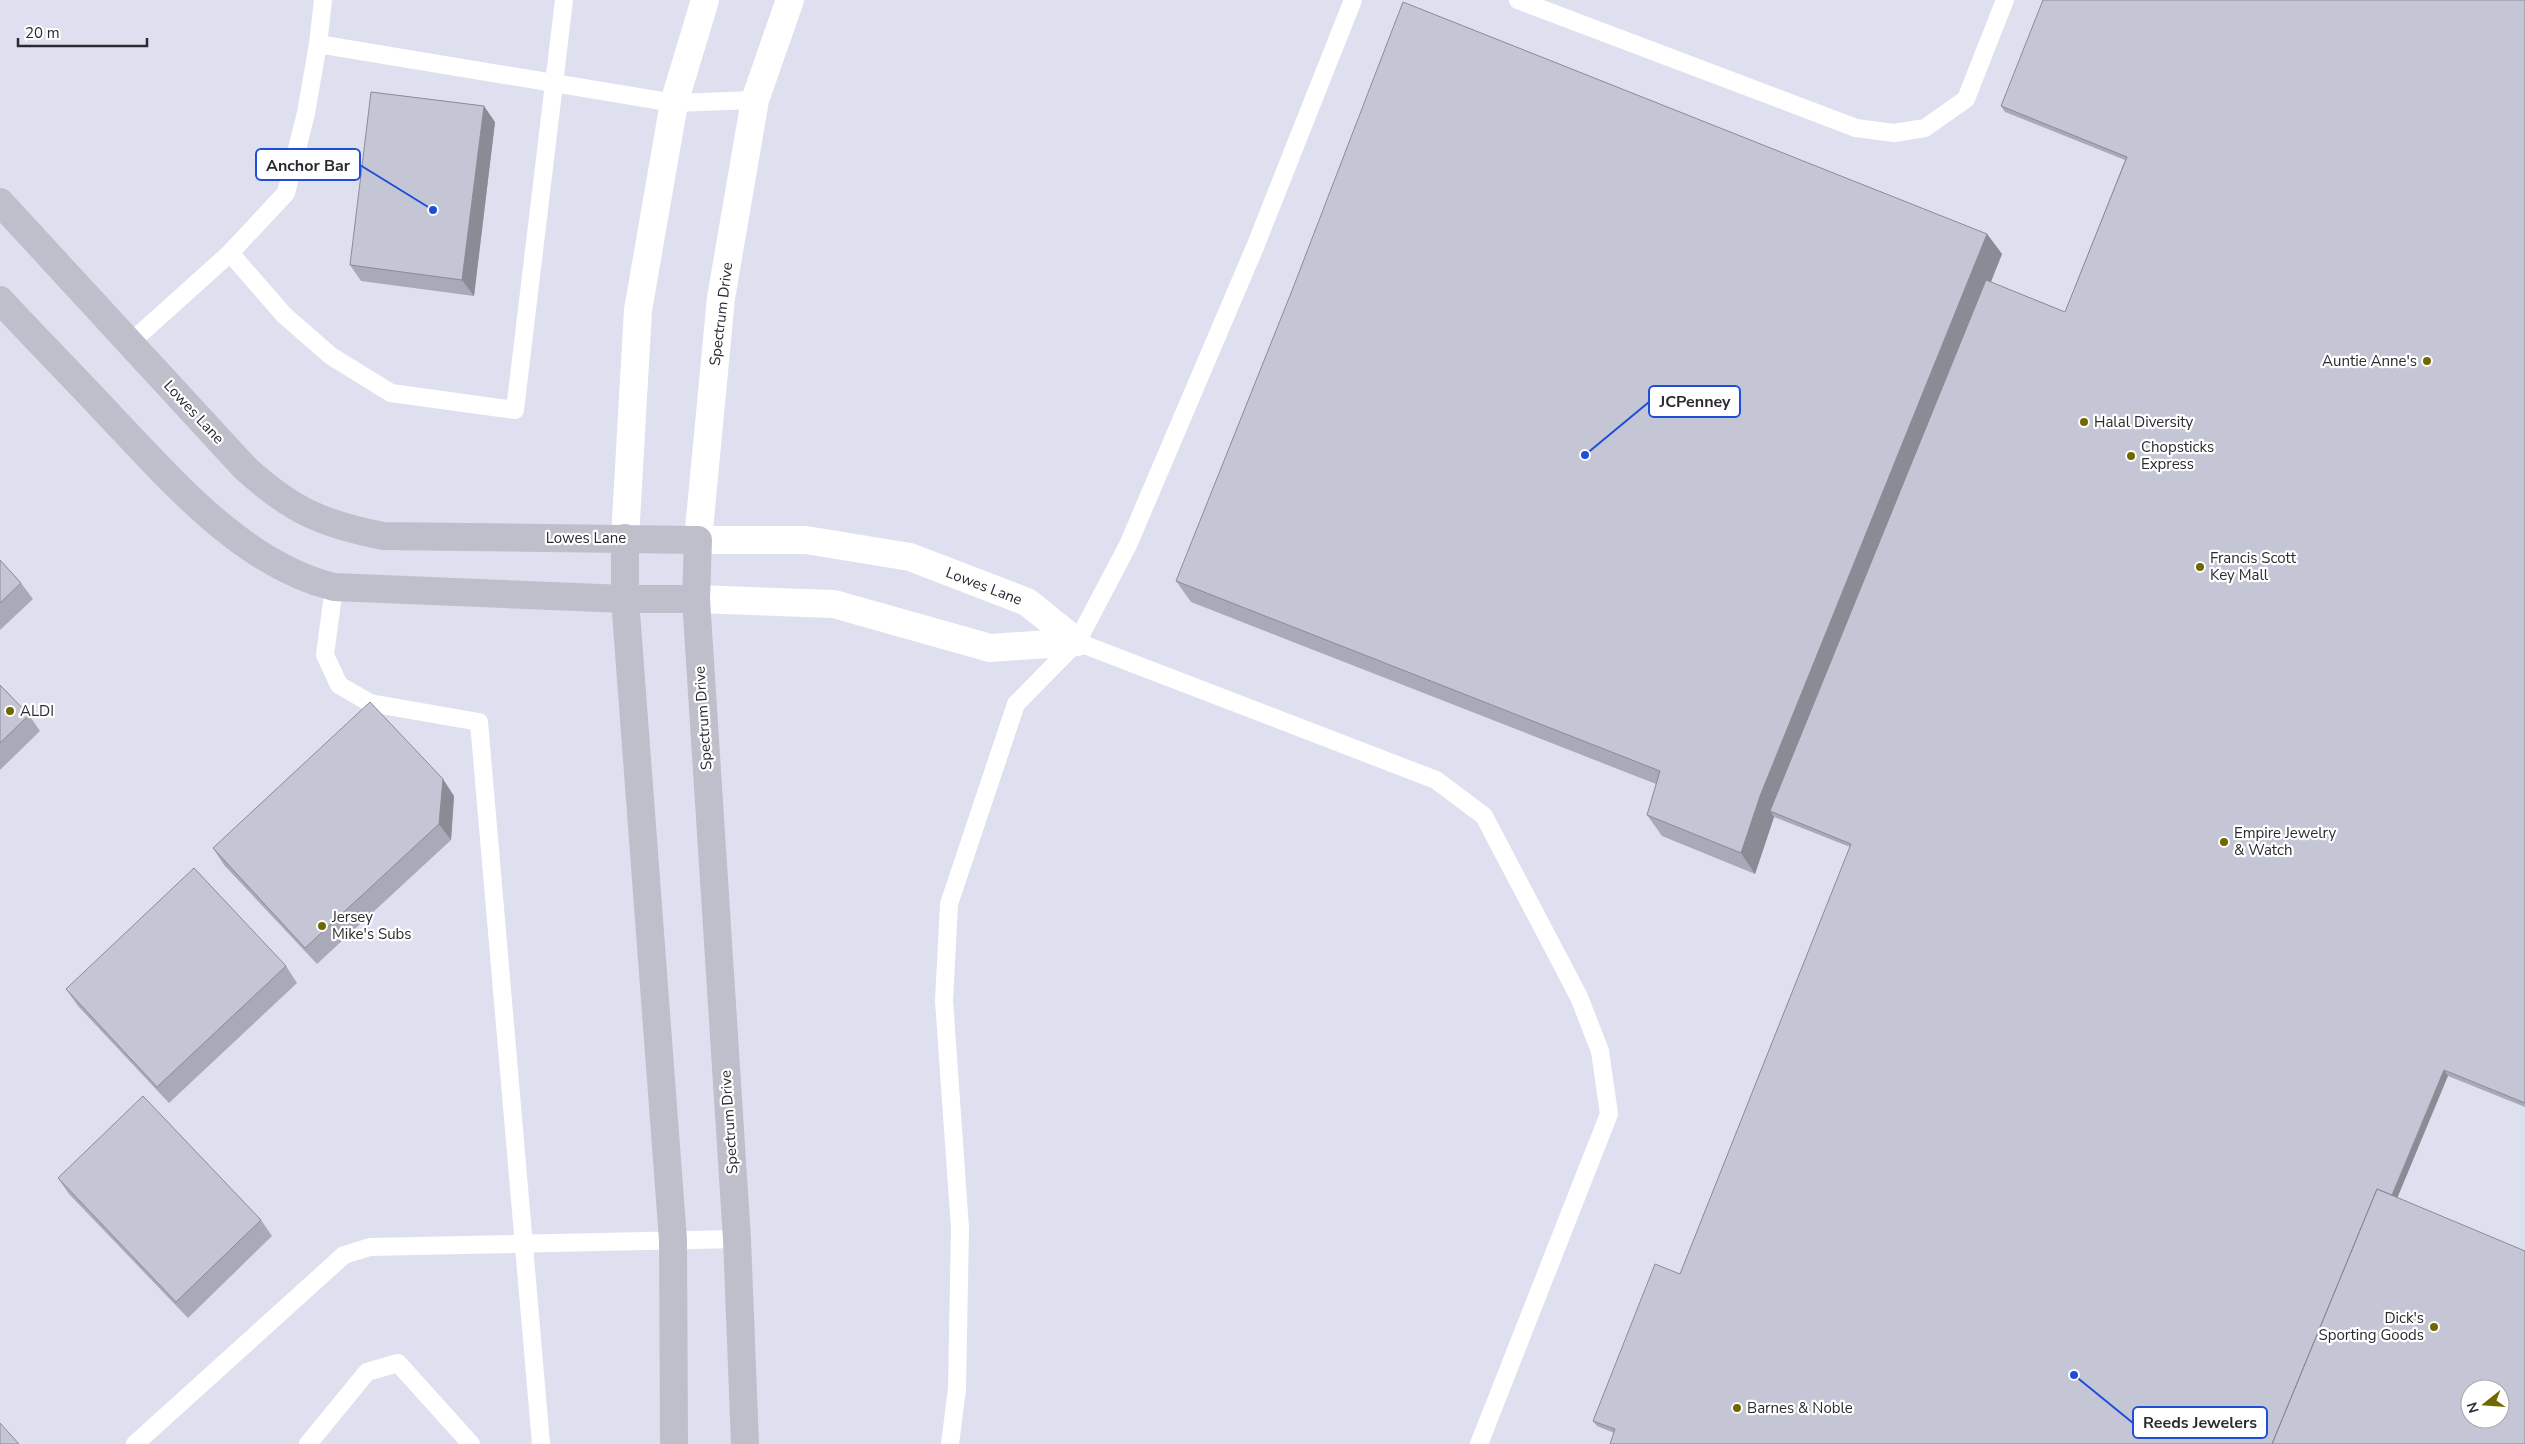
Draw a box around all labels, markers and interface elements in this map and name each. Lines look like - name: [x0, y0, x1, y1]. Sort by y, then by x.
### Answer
- scale bar: [18, 15, 146, 47]
- text: 20 m: [25, 23, 60, 43]
- callout: Anchor Bar: [256, 149, 360, 180]
- text: Anchor Bar: [266, 155, 351, 177]
- street label: Spectrum Drive: [705, 261, 737, 367]
- place label: Auntie Anne's: [2322, 351, 2417, 371]
- marker: Auntie Anne's: [2421, 355, 2433, 367]
- street label: Lowes Lane: [159, 376, 229, 448]
- callout: JCPenney: [1649, 386, 1740, 417]
- text: JCPenney: [1659, 391, 1731, 413]
- place label: Halal Diversity: [2094, 412, 2194, 432]
- marker: Halal Diversity: [2078, 416, 2090, 428]
- place label: Chopsticks Express: [2141, 437, 2214, 474]
- marker: Chopsticks Express: [2125, 450, 2137, 462]
- street label: Lowes Lane: [546, 528, 626, 548]
- place label: Francis Scott Key Mall: [2210, 548, 2297, 585]
- marker: Francis Scott Key Mall: [2194, 561, 2206, 573]
- street label: Lowes Lane: [943, 562, 1025, 610]
- street label: Spectrum Drive: [689, 665, 717, 771]
- place label: ALDI: [20, 701, 54, 721]
- marker: ALDI: [4, 705, 16, 717]
- place label: Empire Jewelry & Watch: [2234, 823, 2336, 860]
- marker: Empire Jewelry & Watch: [2218, 836, 2230, 848]
- place label: Jersey Mike's Subs: [331, 907, 412, 944]
- marker: Jersey Mike's Subs: [316, 920, 328, 932]
- street label: Spectrum Drive: [715, 1069, 743, 1175]
- place label: Dick's Sporting Goods: [2318, 1308, 2424, 1345]
- marker: Dick's Sporting Goods: [2428, 1321, 2440, 1333]
- north arrow: [2460, 1379, 2510, 1429]
- place label: Barnes & Noble: [1747, 1398, 1853, 1418]
- text: N: [2462, 1400, 2484, 1415]
- marker: Barnes & Noble: [1731, 1402, 1743, 1414]
- callout: Reeds Jewelers: [2133, 1407, 2267, 1438]
- text: Reeds Jewelers: [2143, 1412, 2257, 1434]

